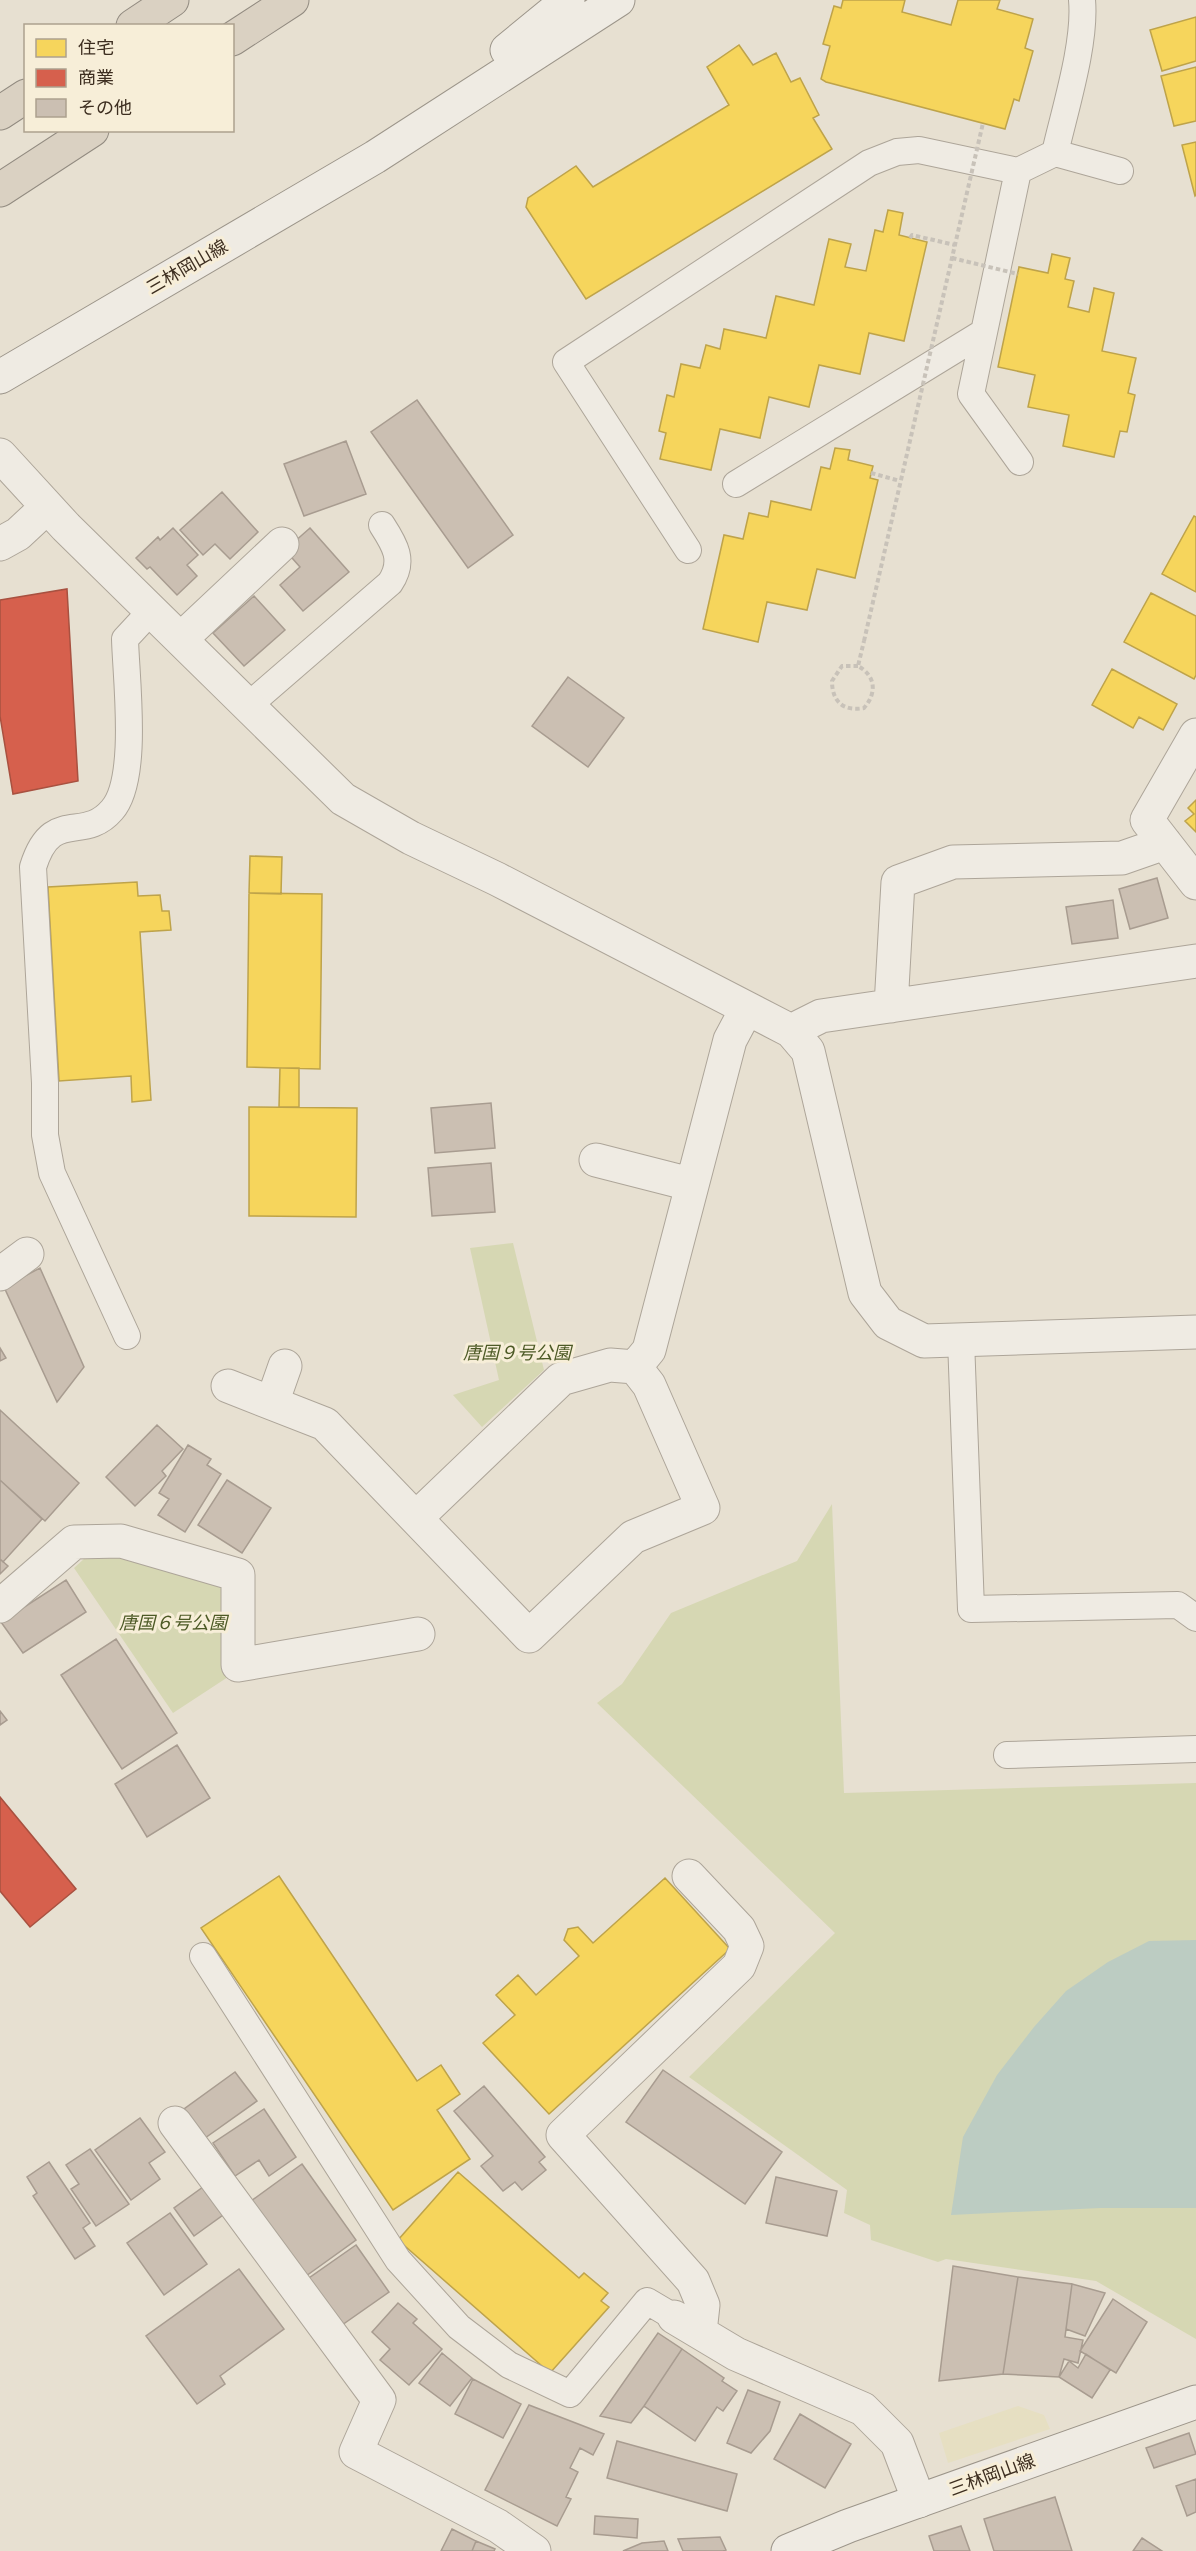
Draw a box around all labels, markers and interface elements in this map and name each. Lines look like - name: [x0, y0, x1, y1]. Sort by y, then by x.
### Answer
- legend: [24, 24, 234, 132]
- text: 住宅: [78, 33, 114, 59]
- text: 商業: [78, 63, 114, 89]
- text: その他: [78, 93, 132, 119]
- street label: 三林岡山線: [141, 232, 231, 299]
- park label: 唐国９号公園: [463, 1338, 574, 1364]
- park label: 唐国６号公園: [119, 1608, 230, 1634]
- street label: 三林岡山線: [945, 2446, 1038, 2501]

